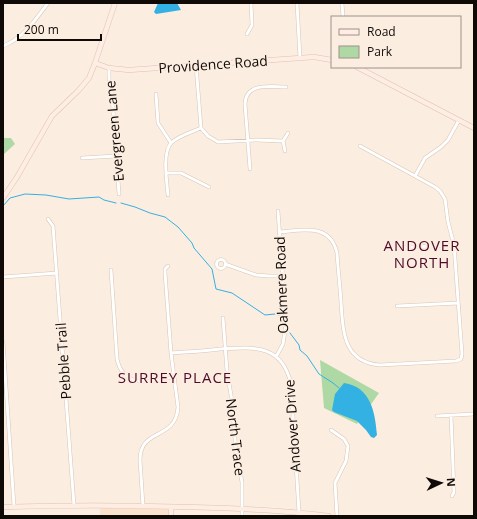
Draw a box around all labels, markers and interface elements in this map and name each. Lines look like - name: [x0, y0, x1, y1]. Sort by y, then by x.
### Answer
- scale bar: [18, 16, 101, 42]
- legend: [331, 16, 461, 68]
- text: 200 m: [24, 21, 59, 38]
- text: Road: [367, 23, 396, 40]
- text: Park: [367, 43, 393, 60]
- street label: Providence Road: [158, 51, 268, 77]
- street label: Evergreen Lane: [100, 80, 128, 182]
- district label: ANDOVER NORTH: [384, 235, 460, 272]
- street label: Oakmere Road: [270, 236, 292, 334]
- street label: Pebble Trail: [51, 322, 75, 400]
- district label: SURREY PLACE: [118, 367, 232, 387]
- street label: Andover Drive: [279, 379, 305, 473]
- street label: North Trace: [222, 397, 250, 477]
- north arrow: [421, 463, 461, 503]
- text: N: [444, 477, 459, 487]

